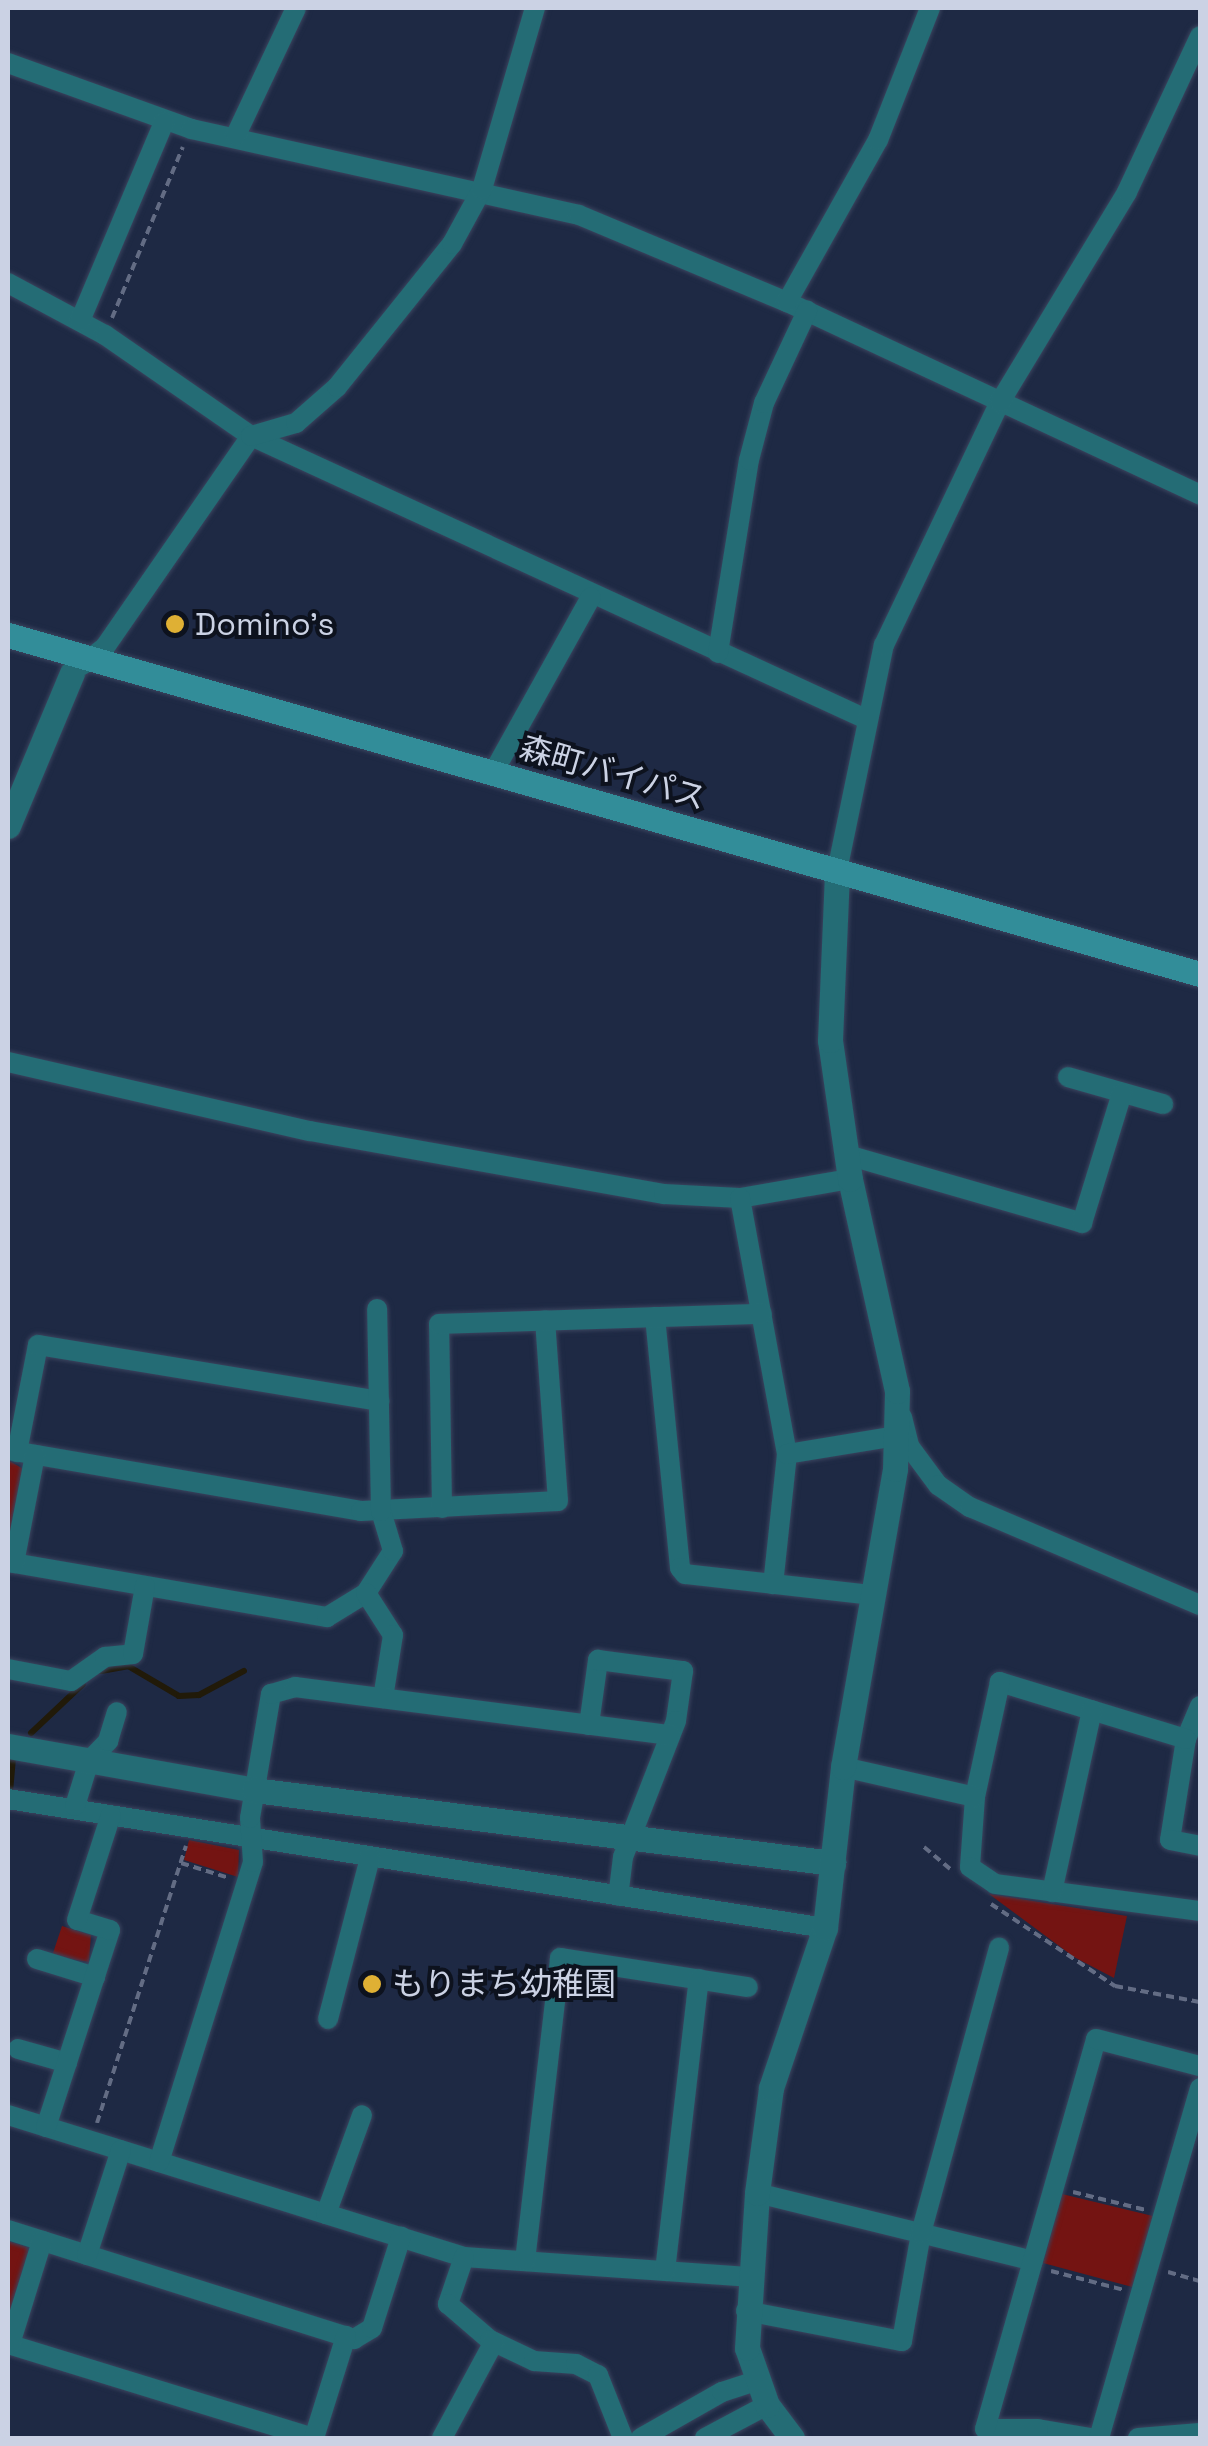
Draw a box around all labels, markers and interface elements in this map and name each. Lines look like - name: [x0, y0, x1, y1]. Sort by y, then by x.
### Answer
- place label: Domino's: [195, 605, 334, 643]
- marker: Domino's: [164, 613, 186, 635]
- street label: 森町バイパス: [515, 728, 711, 818]
- place label: もりまち幼稚園: [392, 1965, 616, 2003]
- marker: もりまち幼稚園: [361, 1973, 383, 1995]

